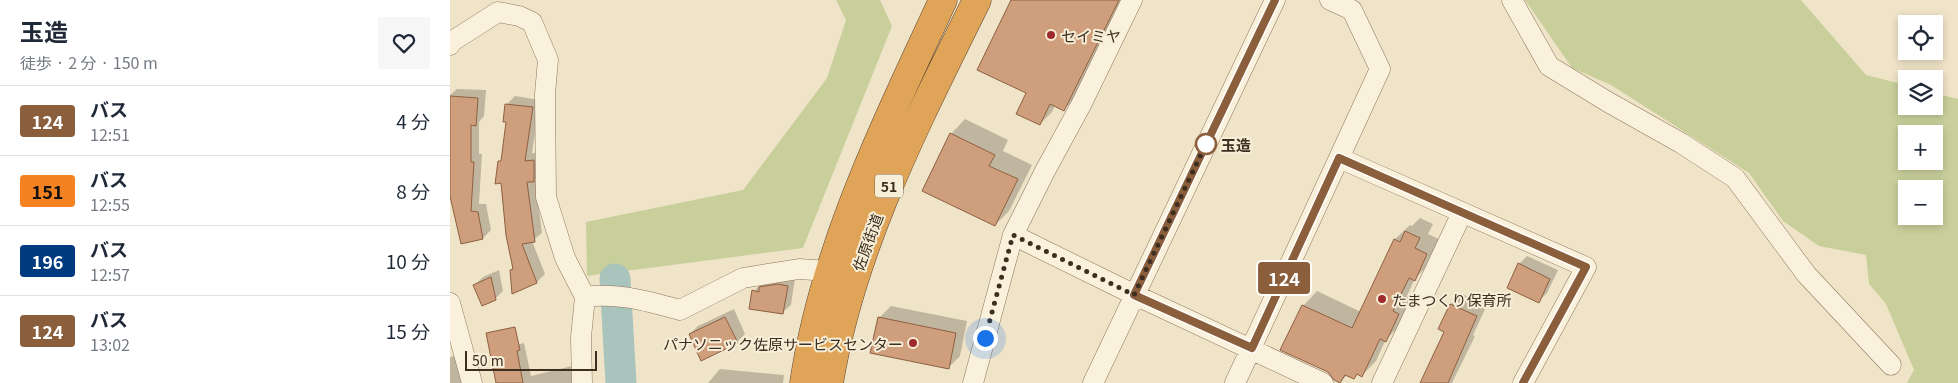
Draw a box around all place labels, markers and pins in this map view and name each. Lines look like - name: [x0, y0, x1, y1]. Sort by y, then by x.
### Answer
- place label: セイミヤ: [1061, 25, 1121, 46]
- marker: セイミヤ: [1045, 29, 1057, 41]
- marker: 玉造: [1195, 133, 1217, 155]
- place label: 玉造: [1221, 134, 1251, 155]
- place label: たまつくり保育所: [1392, 289, 1512, 310]
- marker: たまつくり保育所: [1376, 293, 1388, 305]
- place label: パナソニック佐原サービスセンター: [663, 333, 903, 354]
- marker: パナソニック佐原サービスセンター: [907, 337, 919, 349]

